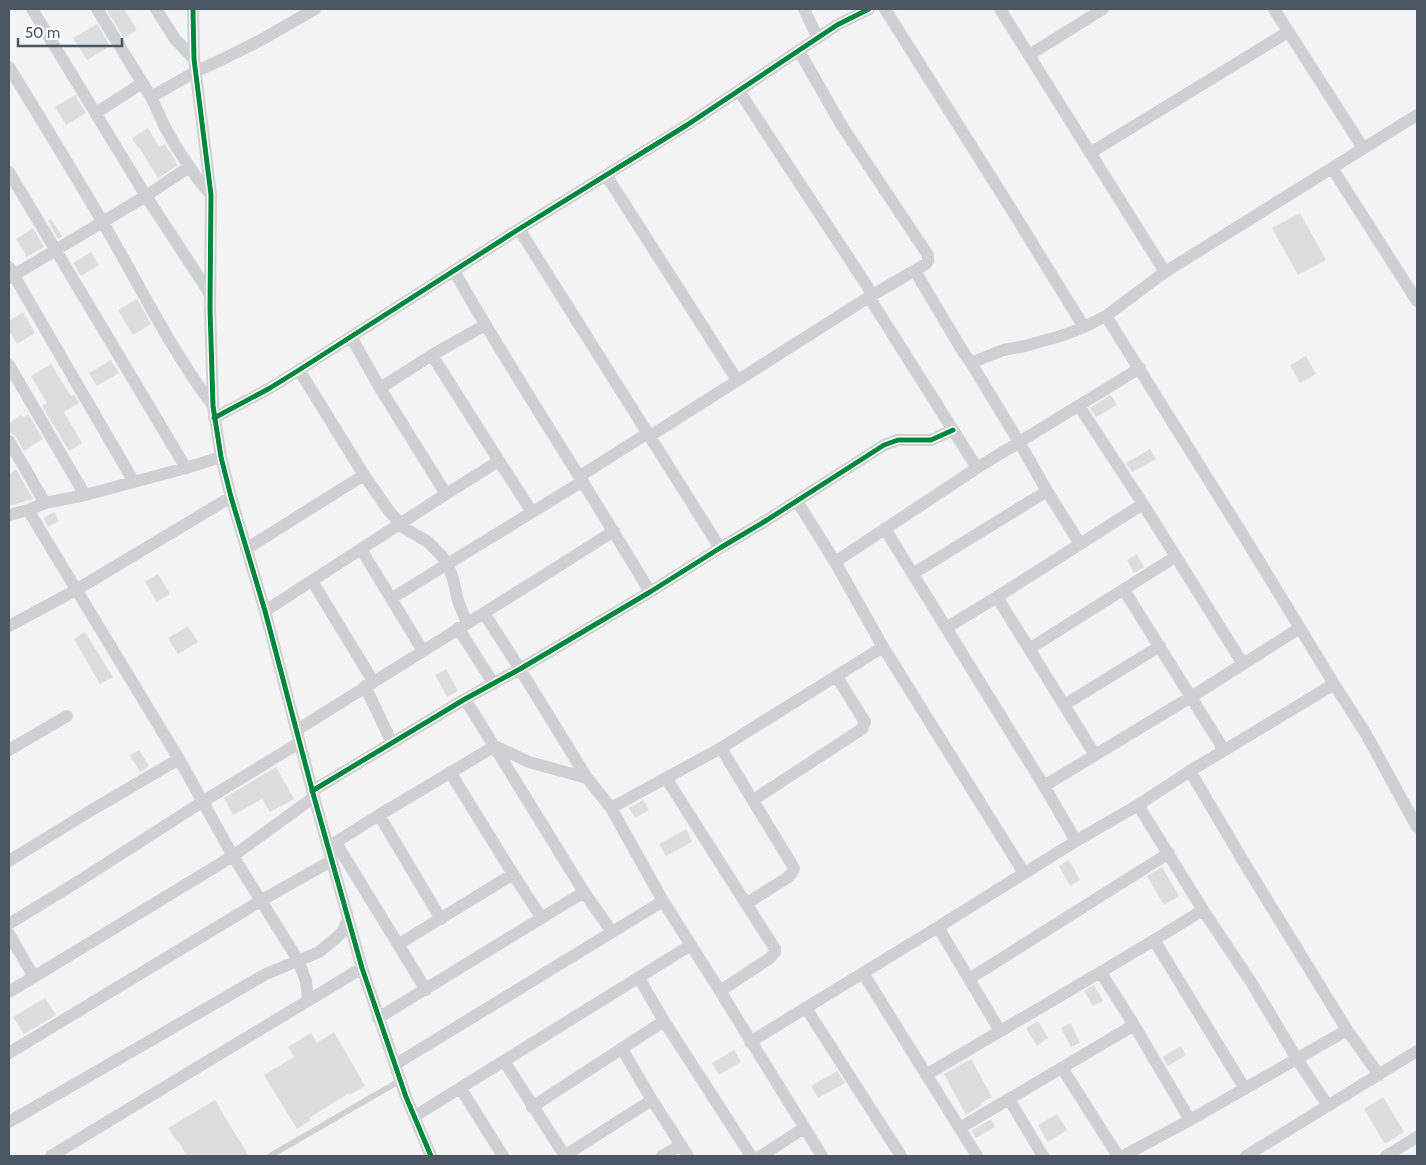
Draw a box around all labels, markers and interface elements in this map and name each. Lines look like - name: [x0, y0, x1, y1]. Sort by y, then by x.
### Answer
- scale bar: [18, 15, 121, 47]
- text: 50 m: [25, 24, 60, 42]

